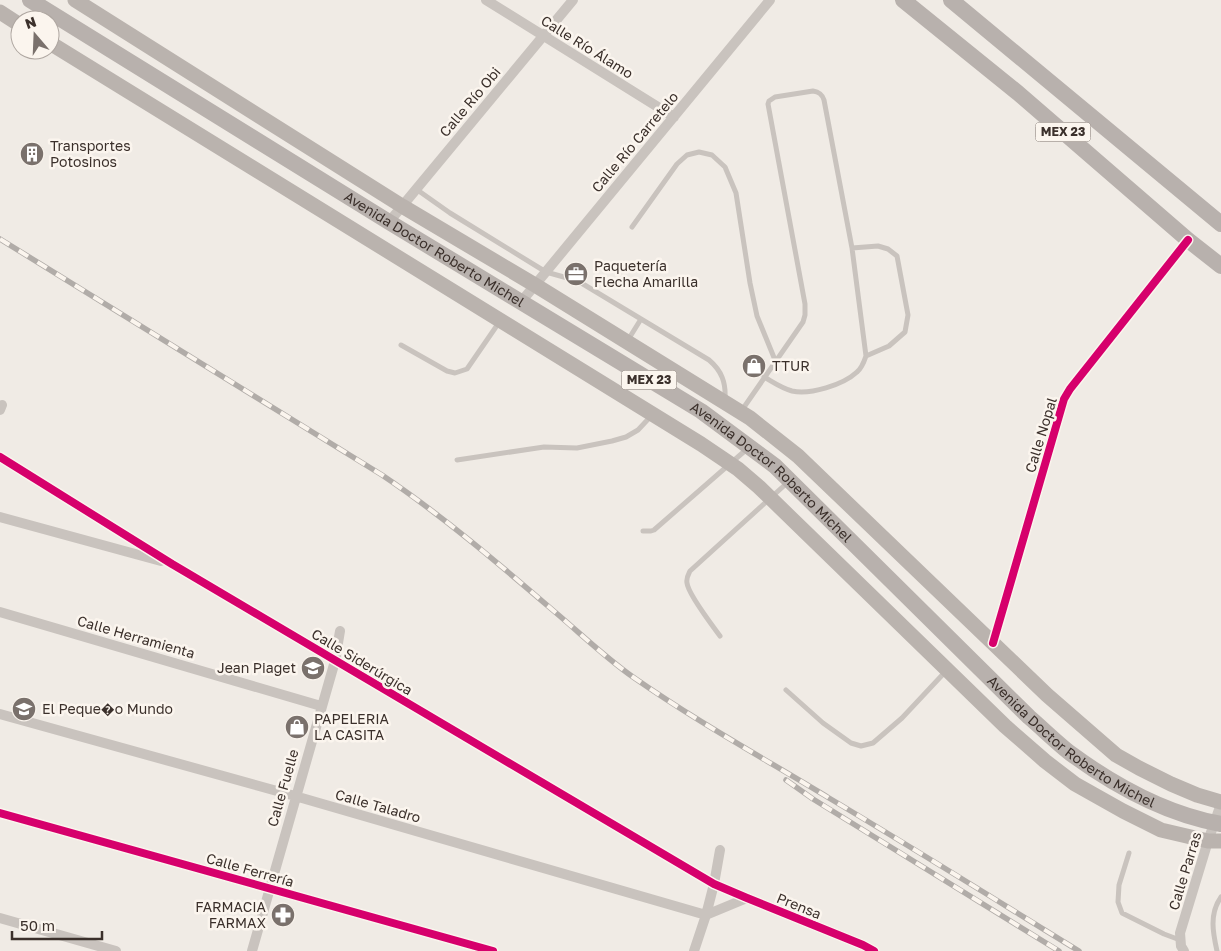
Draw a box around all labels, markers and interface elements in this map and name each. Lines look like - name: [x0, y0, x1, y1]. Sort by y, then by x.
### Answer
- north arrow: [10, 10, 60, 60]
- street label: Calle Río Álamo: [538, 11, 636, 82]
- text: N: [23, 12, 38, 32]
- street label: Calle Río Obi: [436, 63, 504, 140]
- street label: Calle Río Carretelo: [588, 88, 682, 195]
- road number: MEX 23: [1036, 122, 1090, 142]
- place label: Transportes Potosinos: [50, 137, 131, 170]
- building icon: Transportes Potosinos: [19, 141, 45, 167]
- street label: Avenida Doctor Roberto Michel: [341, 187, 528, 310]
- place label: Paquetería Flecha Amarilla: [594, 257, 698, 290]
- office icon: Paquetería Flecha Amarilla: [563, 261, 589, 287]
- shop icon: TTUR: [741, 353, 767, 379]
- place label: TTUR: [772, 357, 810, 374]
- road number: MEX 23: [622, 370, 676, 390]
- street label: Calle Nopal: [1021, 395, 1060, 475]
- street label: Avenida Doctor Roberto Michel: [688, 398, 856, 545]
- street label: Calle Herramienta: [75, 612, 197, 661]
- street label: Calle Siderúrgica: [309, 625, 416, 698]
- school or university icon: Jean Piaget: [300, 655, 326, 681]
- place label: Jean Piaget: [217, 659, 296, 676]
- street label: Avenida Doctor Roberto Michel: [984, 672, 1158, 810]
- school or university icon: El Peque�o Mundo: [11, 696, 37, 722]
- place label: El Peque�o Mundo: [42, 700, 173, 717]
- place label: PAPELERIA LA CASITA: [314, 710, 390, 743]
- shop icon: PAPELERIA LA CASITA: [284, 714, 310, 740]
- street label: Calle Fuelle: [263, 747, 302, 829]
- street label: Calle Taladro: [334, 785, 423, 826]
- street label: Calle Parras: [1165, 830, 1204, 912]
- street label: Calle Ferrería: [204, 849, 296, 890]
- street label: Prensa: [774, 889, 824, 922]
- place label: FARMACIA FARMAX: [195, 898, 267, 931]
- pharmacy icon: FARMACIA FARMAX: [270, 902, 296, 928]
- scale bar: [12, 908, 102, 940]
- text: 50 m: [20, 916, 55, 934]

